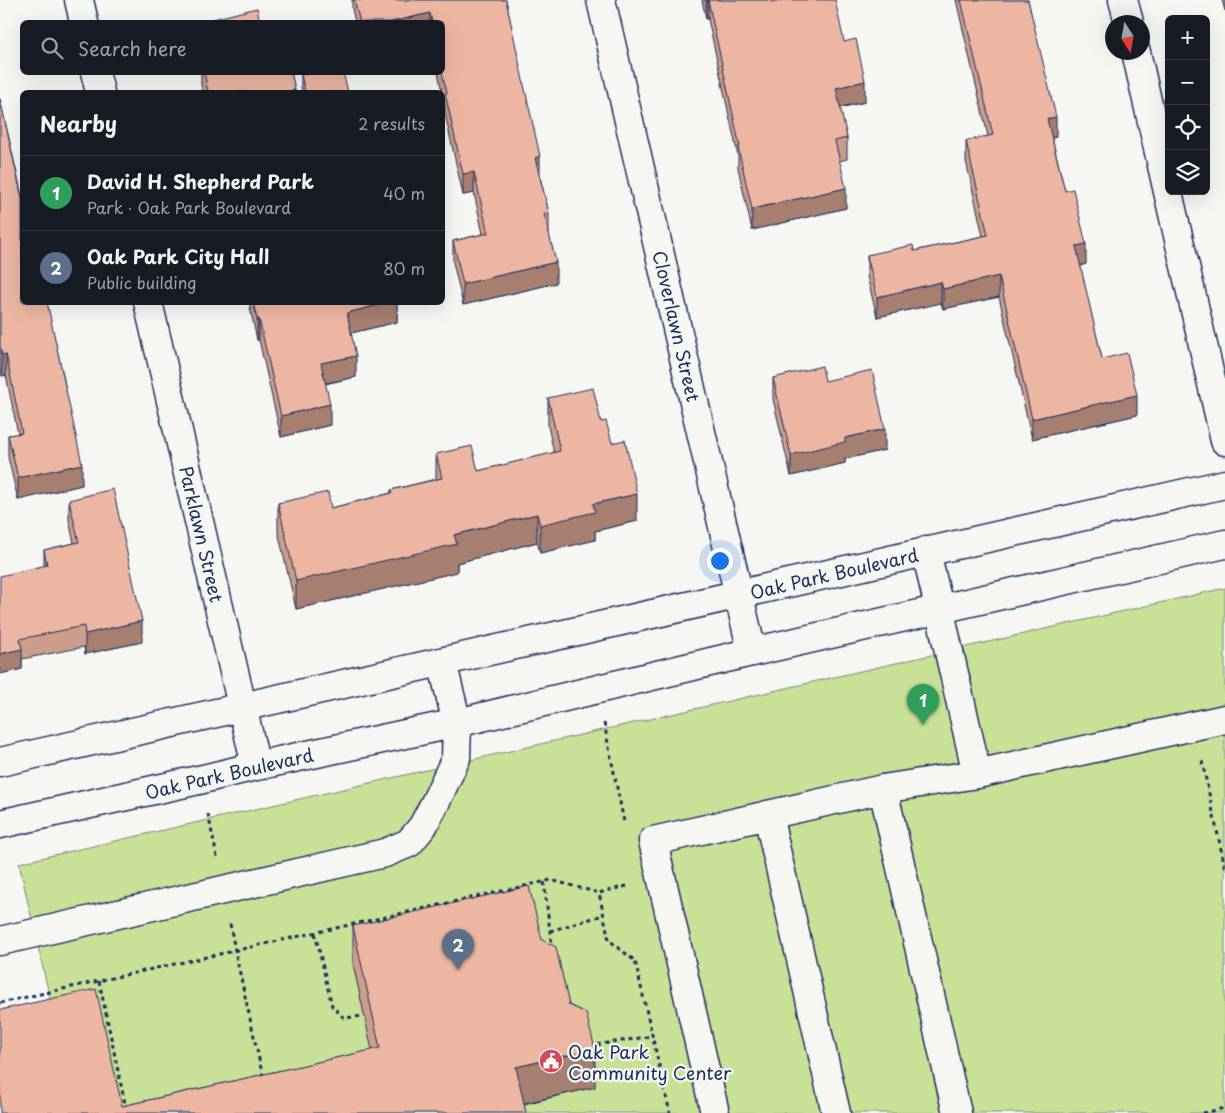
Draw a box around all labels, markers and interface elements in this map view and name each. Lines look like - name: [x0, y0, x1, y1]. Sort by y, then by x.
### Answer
- north arrow: [1105, 15, 1150, 60]
- map controls: [1165, 15, 1210, 195]
- button: +: [1165, 15, 1210, 60]
- search box: [20, 20, 445, 75]
- icon: search: [38, 34, 66, 62]
- text: Search here: [78, 34, 187, 62]
- button: −: [1165, 60, 1210, 105]
- button: locate: [1165, 105, 1210, 150]
- text: Nearby: [40, 107, 117, 139]
- text: 2 results: [358, 111, 425, 135]
- button: layers: [1165, 150, 1210, 195]
- text: David H. Shepherd Park: [87, 167, 314, 195]
- text: 1: [52, 181, 60, 205]
- text: 40 m: [383, 181, 425, 205]
- text: Park · Oak Park Boulevard: [87, 195, 291, 219]
- text: Oak Park City Hall: [87, 242, 269, 270]
- street label: Cloverlawn Street: [647, 248, 707, 404]
- text: 2: [50, 256, 62, 280]
- text: 80 m: [383, 256, 425, 280]
- text: Public building: [87, 270, 197, 294]
- street label: Parklawn Street: [173, 463, 231, 605]
- street label: Oak Park Boulevard: [747, 541, 921, 605]
- your location: [707, 548, 733, 574]
- pin: 1: [907, 684, 939, 725]
- street label: Oak Park Boulevard: [142, 741, 316, 805]
- pin: 2: [442, 929, 474, 970]
- place label: Oak Park Community Center: [568, 1038, 732, 1086]
- public building icon: Oak Park Community Center: [538, 1048, 564, 1074]

